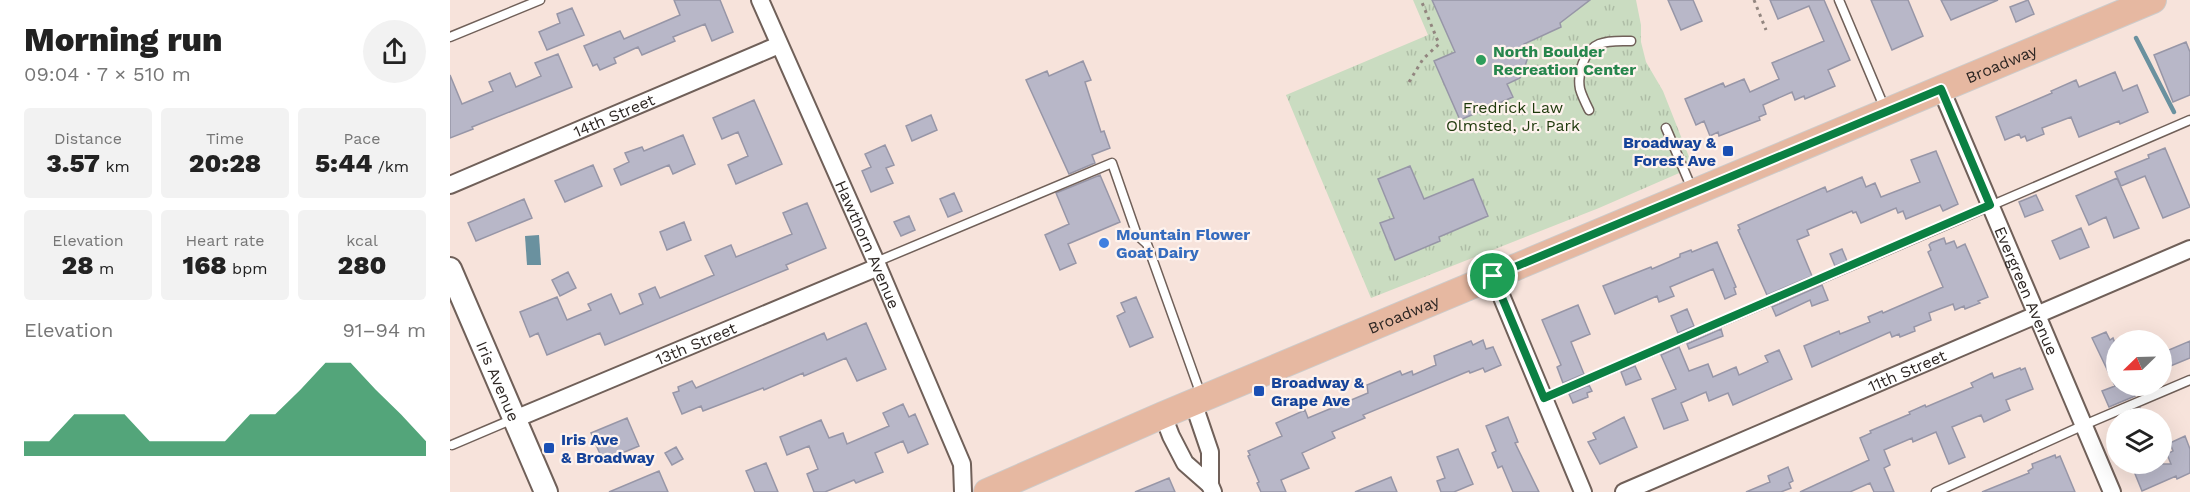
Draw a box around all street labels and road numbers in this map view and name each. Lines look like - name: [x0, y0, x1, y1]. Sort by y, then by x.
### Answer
- street label: Broadway: [1963, 40, 2041, 87]
- street label: 14th Street: [571, 90, 658, 141]
- street label: Hawthorn Avenue: [831, 177, 904, 311]
- street label: Evergreen Avenue: [1990, 224, 2062, 358]
- street label: Broadway: [1365, 291, 1443, 338]
- street label: 13th Street: [653, 318, 740, 369]
- street label: Iris Avenue: [472, 338, 523, 424]
- street label: 11th Street: [1865, 346, 1949, 396]

